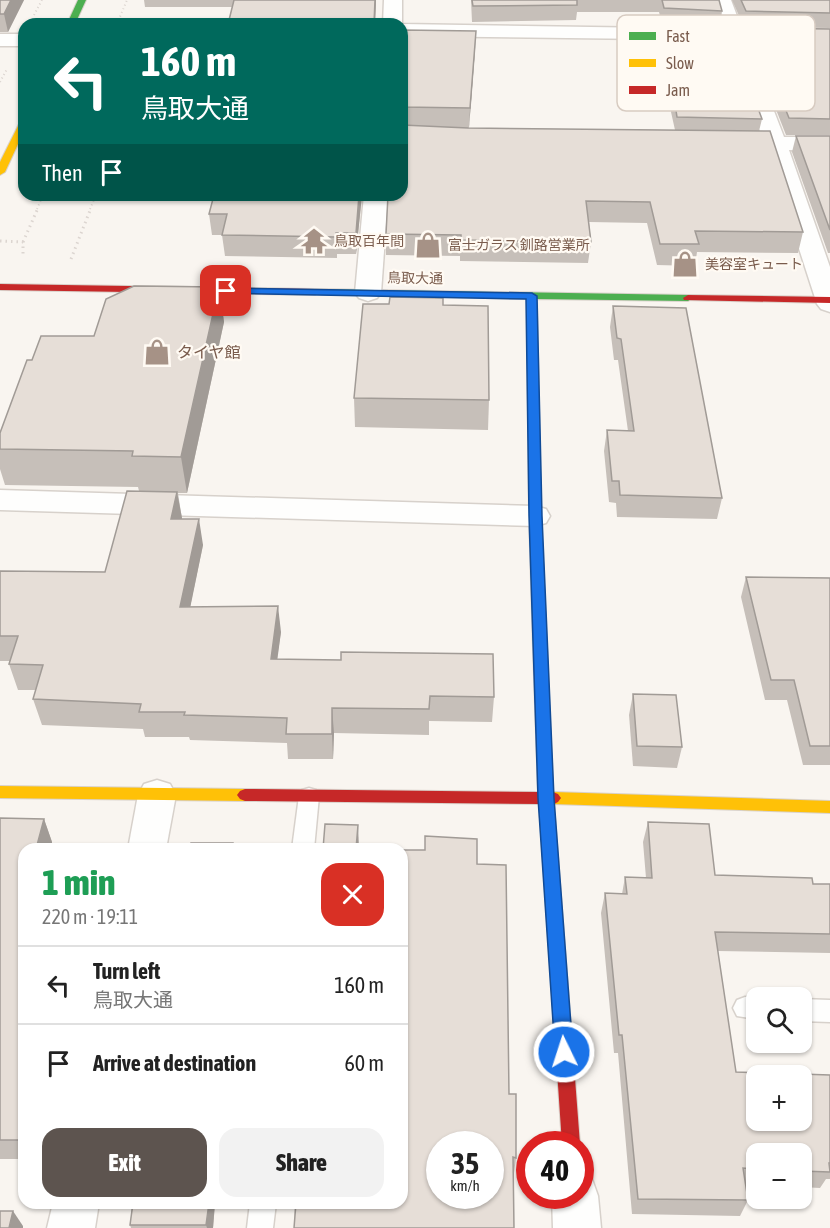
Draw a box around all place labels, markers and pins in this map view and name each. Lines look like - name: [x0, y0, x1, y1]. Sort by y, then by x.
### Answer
- temple icon: 鳥取百年間: [299, 226, 329, 256]
- shop icon: 富士ガラス 釧路営業所: [413, 230, 443, 260]
- place label: 鳥取百年間: [334, 233, 404, 249]
- place label: 富士ガラス 釧路営業所: [448, 237, 590, 253]
- shop icon: 美容室キュート: [670, 249, 700, 279]
- place label: 美容室キュート: [705, 256, 803, 272]
- pin: [200, 265, 251, 316]
- shop icon: タイヤ館: [142, 337, 172, 367]
- place label: タイヤ館: [177, 343, 241, 361]

